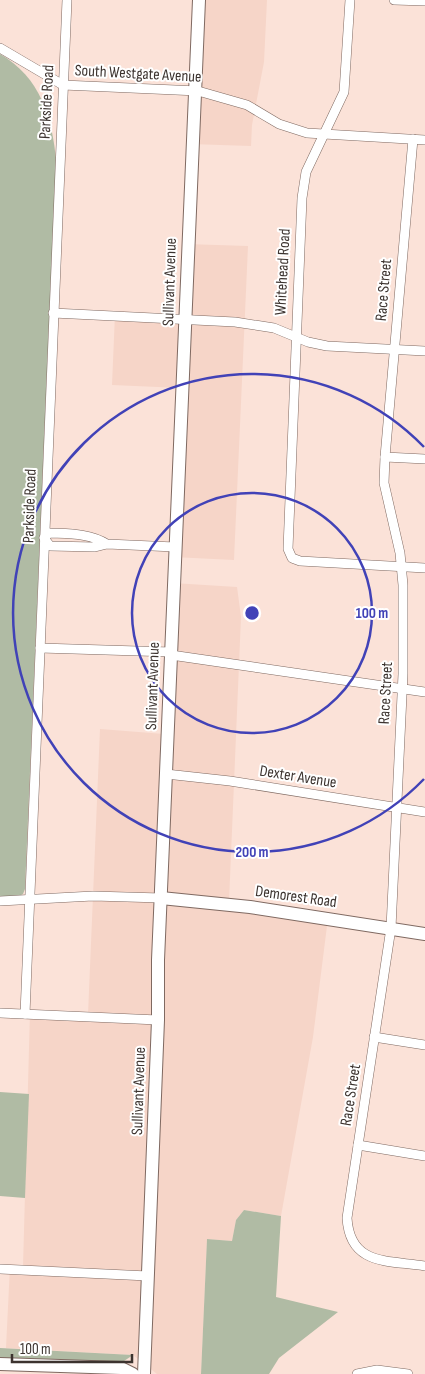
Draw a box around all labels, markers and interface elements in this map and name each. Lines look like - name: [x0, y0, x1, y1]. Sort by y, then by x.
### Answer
- street label: South Westgate Avenue: [74, 61, 202, 87]
- street label: Parkside Road: [36, 64, 58, 140]
- street label: Whitehead Road: [271, 228, 295, 316]
- street label: Sullivant Avenue: [159, 237, 181, 327]
- street label: Race Street: [372, 258, 396, 322]
- street label: Parkside Road: [19, 469, 41, 543]
- centre of rings: [243, 604, 261, 622]
- text: 100 m: [356, 604, 388, 623]
- street label: Sullivant Avenue: [142, 641, 164, 731]
- street label: Race Street: [375, 661, 397, 725]
- street label: Dexter Avenue: [258, 762, 338, 792]
- text: 200 m: [235, 843, 269, 862]
- street label: Demorest Road: [254, 882, 338, 912]
- street label: Sullivant Avenue: [128, 1046, 150, 1136]
- street label: Race Street: [337, 1063, 365, 1127]
- scale bar: [12, 1332, 132, 1364]
- text: 100 m: [20, 1340, 51, 1359]

